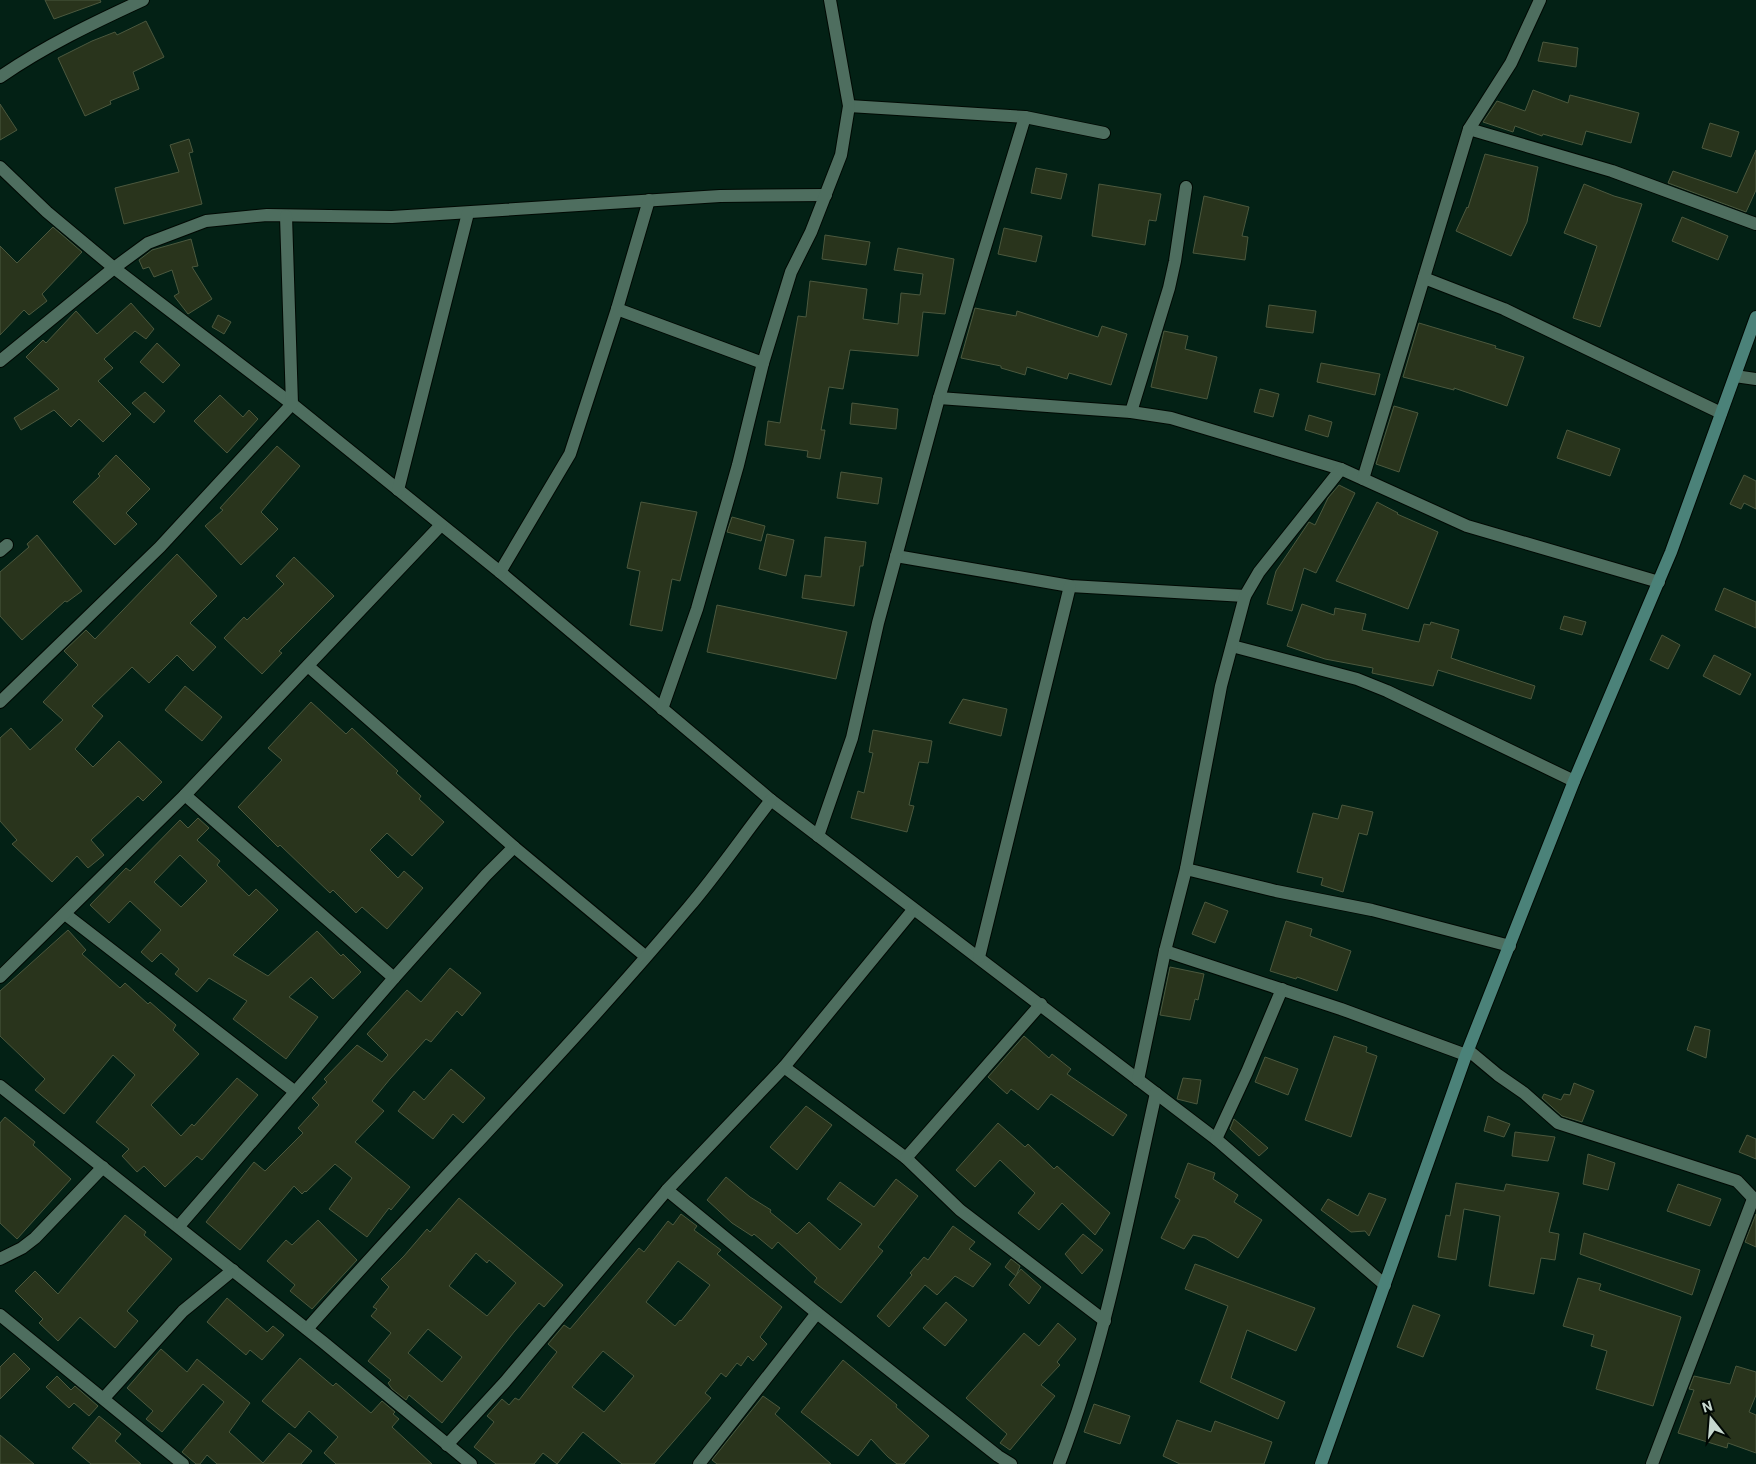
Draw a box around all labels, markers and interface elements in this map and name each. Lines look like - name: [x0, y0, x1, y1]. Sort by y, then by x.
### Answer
- north arrow: [1686, 1394, 1736, 1444]
- text: N: [1700, 1397, 1714, 1416]

